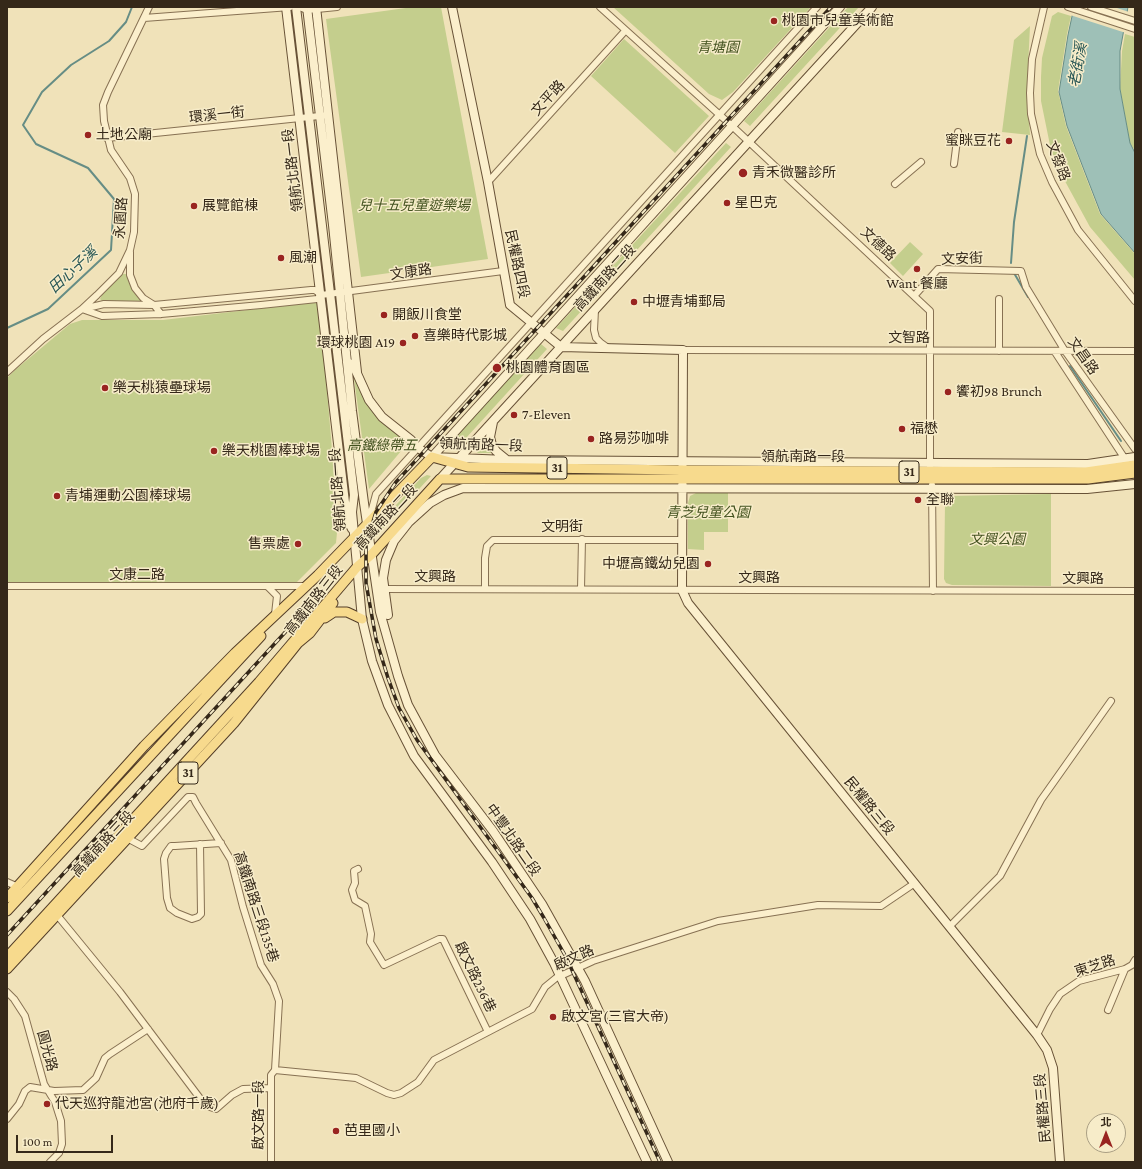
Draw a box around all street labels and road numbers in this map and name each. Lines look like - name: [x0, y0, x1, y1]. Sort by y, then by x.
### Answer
- street label: 文平路: [528, 77, 568, 119]
- street label: 環溪一街: [188, 104, 246, 126]
- street label: 領航北路一段: [280, 127, 306, 213]
- street label: 文發路: [1043, 138, 1073, 184]
- street label: 永園路: [111, 196, 131, 240]
- street label: 文德路: [857, 224, 899, 264]
- street label: 民權路四段: [502, 228, 532, 300]
- street label: 高鐵南路二段: [571, 241, 639, 315]
- street label: 文安街: [941, 250, 983, 268]
- street label: 文康路: [389, 261, 433, 283]
- street label: 文智路: [888, 330, 930, 346]
- street label: 文昌路: [1064, 334, 1102, 378]
- street label: 領航南路一段: [439, 435, 523, 455]
- street label: 領航北路一段: [327, 448, 349, 532]
- street label: 領航南路一段: [761, 449, 845, 465]
- road number: 31: [547, 457, 567, 479]
- road number: 31: [899, 461, 919, 483]
- street label: 高鐵南路二段: [351, 481, 421, 553]
- street label: 文明街: [541, 519, 583, 535]
- street label: 高鐵南路三段: [282, 562, 346, 638]
- street label: 文康二路: [109, 567, 165, 583]
- street label: 文興路: [414, 569, 456, 585]
- street label: 文興路: [738, 570, 780, 586]
- street label: 文興路: [1062, 571, 1104, 587]
- road number: 31: [178, 762, 198, 784]
- street label: 民權路三段: [840, 774, 898, 838]
- street label: 中豐北路二段: [482, 801, 544, 879]
- street label: 高鐵南路三段: [68, 808, 138, 880]
- street label: 高鐵南路三段135巷: [230, 849, 282, 965]
- street label: 啟文路236巷: [451, 939, 499, 1015]
- street label: 啟文路: [551, 942, 597, 974]
- street label: 東芝路: [1072, 952, 1118, 980]
- street label: 圓光路: [33, 1029, 61, 1073]
- street label: 民權路三段: [1032, 1072, 1054, 1144]
- street label: 啟文路一段: [251, 1080, 267, 1150]

